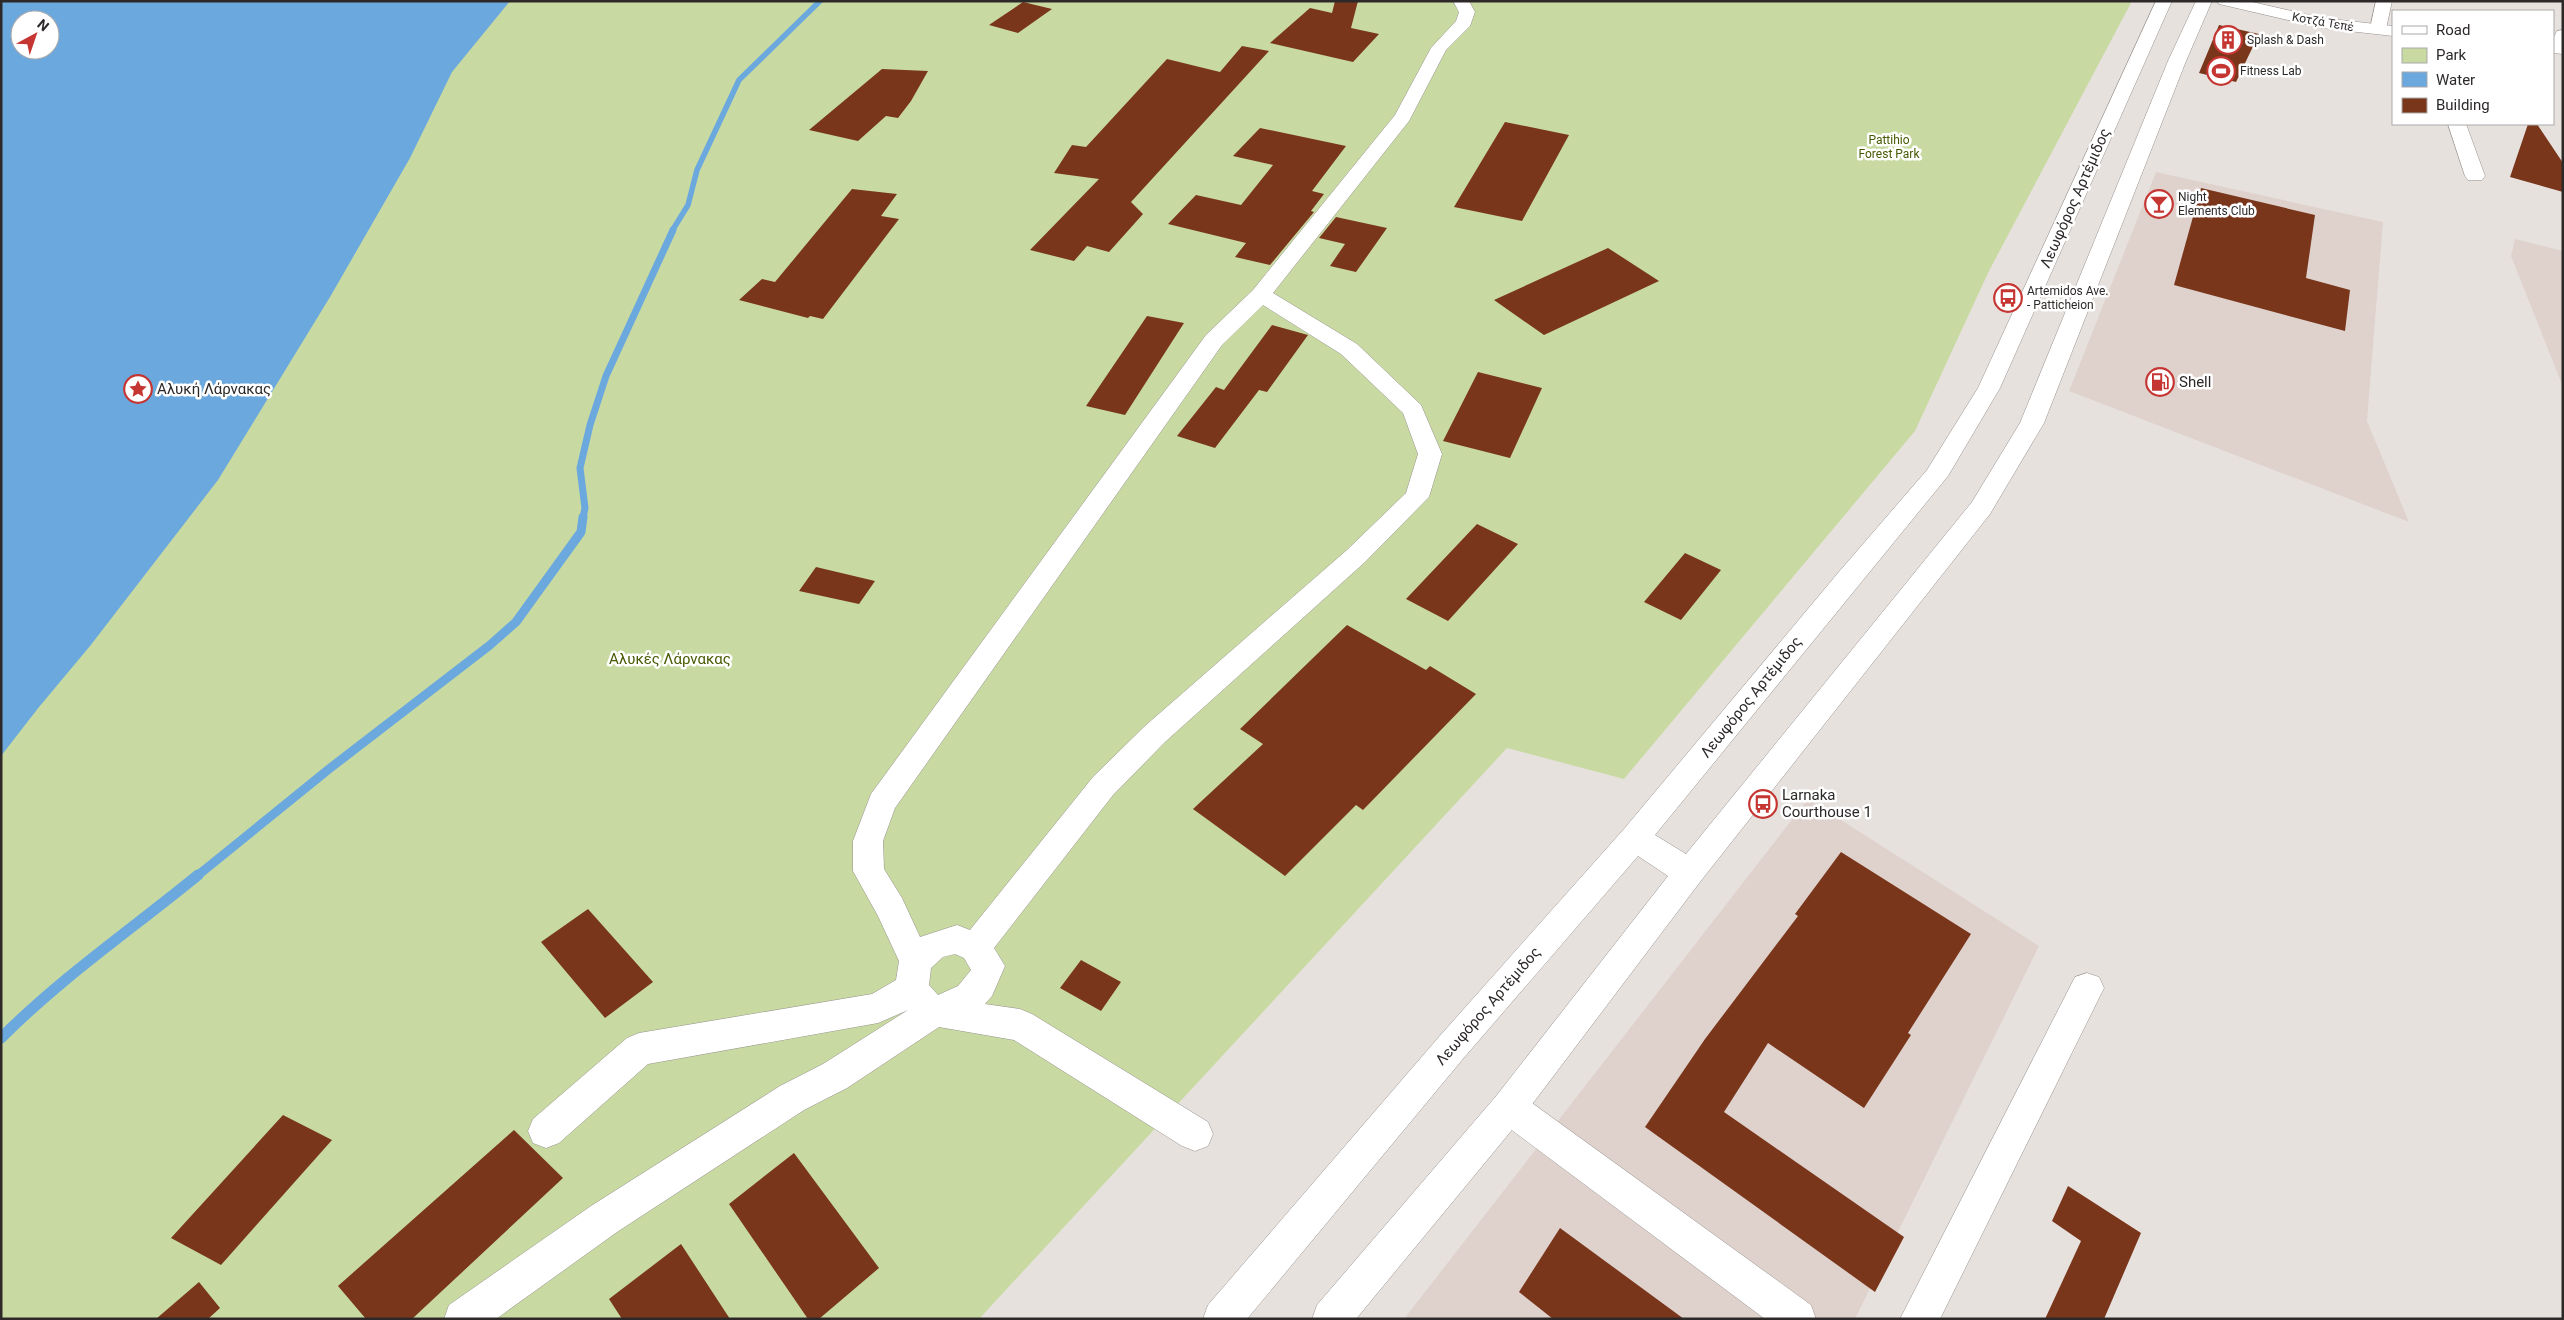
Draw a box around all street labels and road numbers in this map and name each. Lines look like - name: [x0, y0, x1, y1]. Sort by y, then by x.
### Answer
- street label: Κοτζά Τεπέ: [2291, 10, 2355, 34]
- street label: Λεωφόρος Αρτέμιδος: [2036, 125, 2114, 271]
- street label: Λεωφόρος Αρτέμιδος: [1697, 633, 1805, 761]
- street label: Λεωφόρος Αρτέμιδος: [1432, 943, 1544, 1069]

